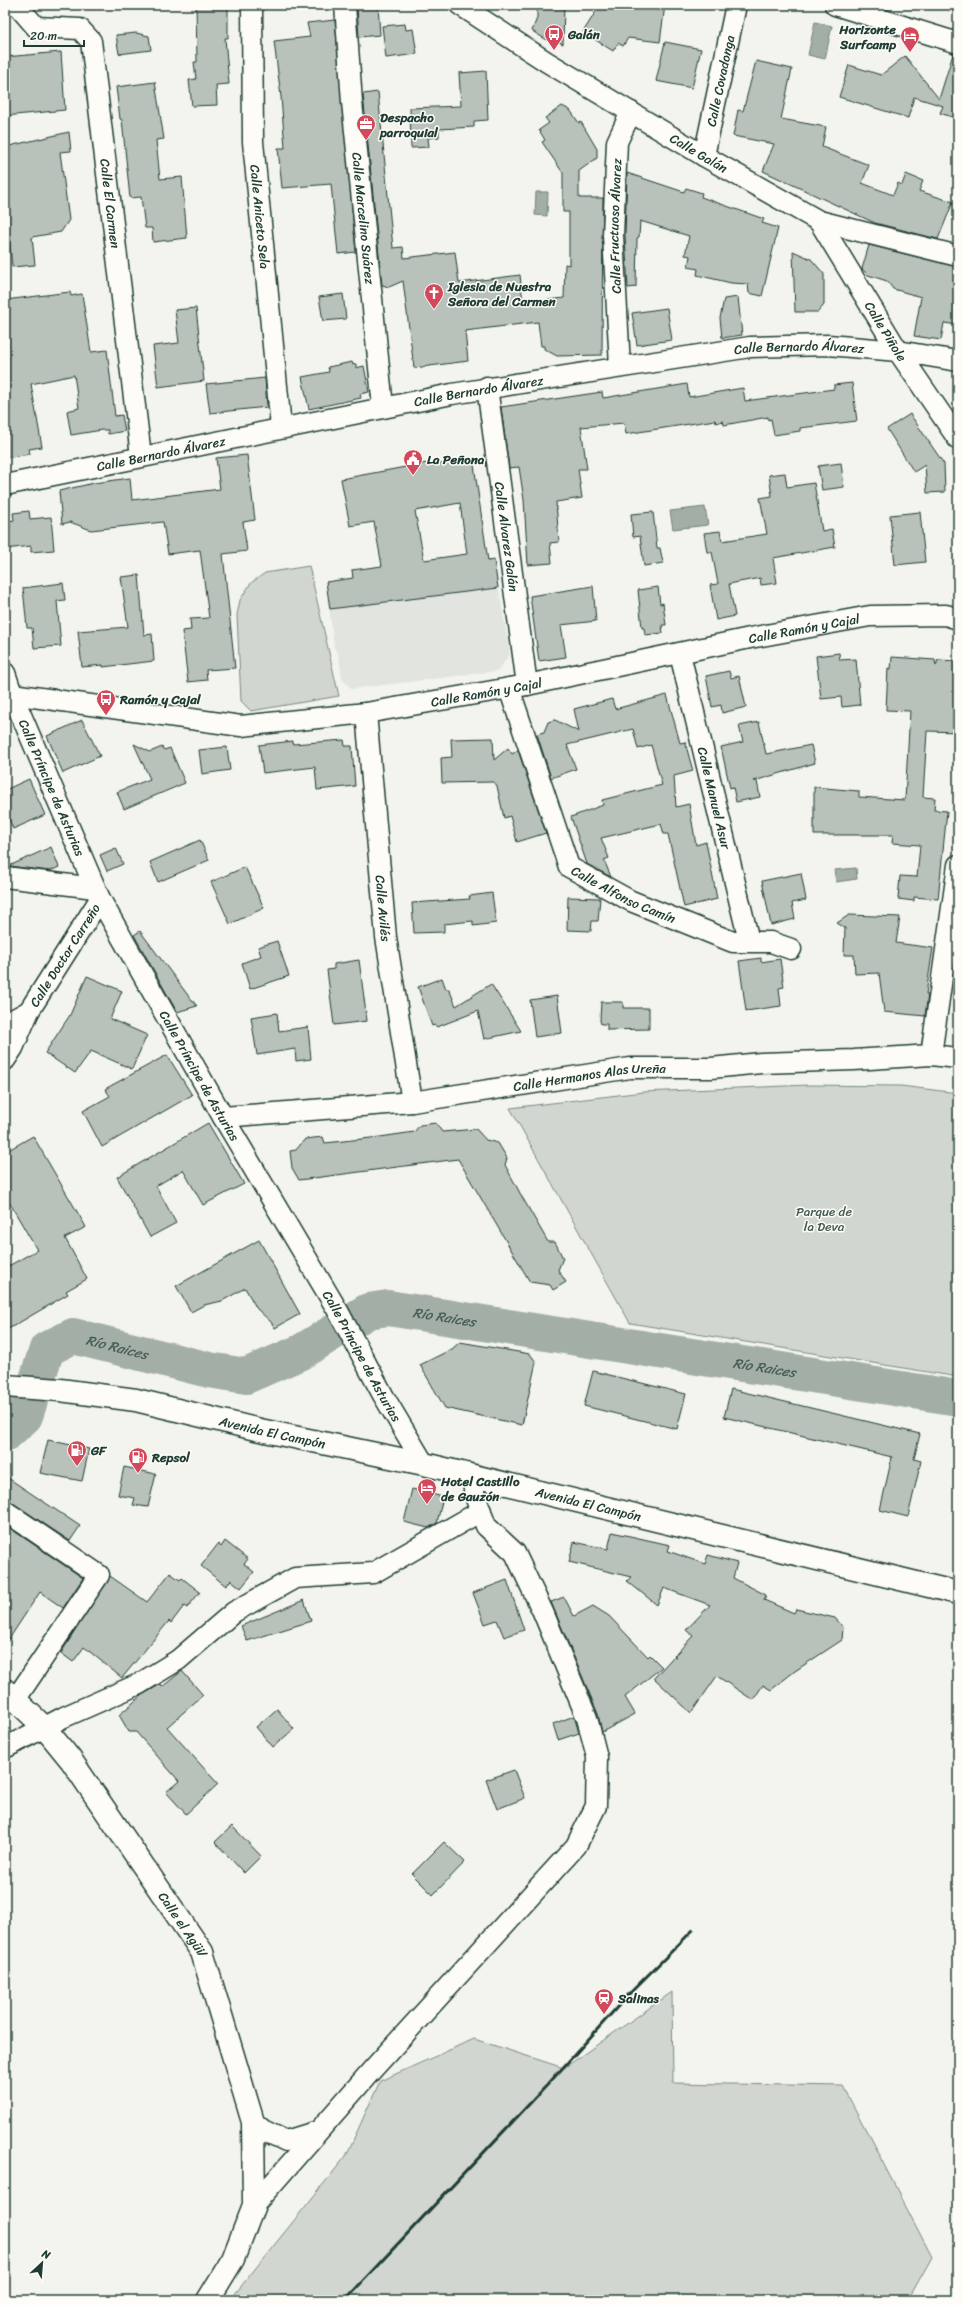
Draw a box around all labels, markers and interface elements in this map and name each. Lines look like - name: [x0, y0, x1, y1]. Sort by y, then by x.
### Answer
- place label: Horizonte Surfcamp: [838, 18, 896, 56]
- scale bar: [24, 22, 84, 48]
- bus stop icon: Galán: [543, 23, 565, 51]
- place label: Galán: [567, 23, 601, 46]
- text: 20 m: [30, 25, 57, 47]
- hotel icon: Horizonte Surfcamp: [899, 25, 921, 53]
- street label: Calle Covadonga: [700, 32, 741, 129]
- place label: Despacho parroquial: [379, 106, 439, 144]
- office icon: Despacho parroquial: [355, 113, 377, 141]
- street label: Calle Galán: [665, 127, 732, 179]
- street label: Calle Marcelino Suárez: [345, 151, 382, 286]
- street label: Calle El Carmen: [93, 157, 127, 250]
- street label: Calle Fructuoso Álvarez: [602, 157, 628, 294]
- street label: Calle Aniceto Sela: [243, 163, 276, 270]
- place label: Iglesia de Nuestra Señora del Carmen: [447, 275, 557, 313]
- church icon: Iglesia de Nuestra Señora del Carmen: [423, 282, 445, 310]
- street label: Calle Piñole: [858, 297, 913, 367]
- street label: Calle Bernardo Álvarez: [732, 334, 866, 361]
- street label: Calle Bernardo Álvarez: [412, 369, 546, 413]
- street label: Calle Bernardo Álvarez: [94, 429, 228, 478]
- public building icon: La Peñona: [402, 448, 424, 476]
- place label: La Peñona: [427, 448, 485, 471]
- street label: Calle Alvarez Galán: [488, 480, 525, 593]
- street label: Calle Ramón y Cajal: [747, 607, 862, 650]
- street label: Calle Ramón y Cajal: [429, 671, 544, 714]
- bus stop icon: Ramón y Cajal: [95, 688, 117, 716]
- place label: Ramón y Cajal: [119, 688, 202, 711]
- street label: Calle Príncipe de Asturias: [12, 715, 91, 860]
- street label: Calle Manuel Asur: [691, 745, 738, 852]
- street label: Calle Alfonso Camín: [567, 859, 679, 930]
- street label: Calle Avilés: [369, 874, 398, 943]
- street label: Calle Doctor Carreño: [23, 898, 107, 1012]
- street label: Calle Príncipe de Asturias: [153, 1006, 246, 1146]
- street label: Calle Hermanos Alas Ureña: [511, 1057, 666, 1098]
- park label: Parque de la Deva: [796, 1200, 852, 1238]
- street label: Calle Príncipe de Asturias: [316, 1286, 407, 1426]
- water label: Río Raices: [411, 1300, 479, 1335]
- water label: Río Raices: [83, 1328, 152, 1368]
- water label: Río Raices: [731, 1351, 799, 1385]
- street label: Avenida El Campón: [216, 1409, 328, 1455]
- fuel station icon: GF: [66, 1439, 88, 1467]
- place label: GF: [90, 1439, 108, 1462]
- fuel station icon: Repsol: [127, 1446, 149, 1474]
- place label: Repsol: [151, 1446, 191, 1469]
- place label: Hotel Castillo de Gauzón: [440, 1470, 520, 1508]
- hotel icon: Hotel Castillo de Gauzón: [416, 1477, 438, 1505]
- street label: Avenida El Campón: [532, 1480, 644, 1528]
- street label: Calle el Agüil: [152, 1887, 214, 1959]
- station icon: Salinas: [593, 1987, 615, 2015]
- place label: Salinas: [617, 1987, 660, 2010]
- north arrow: [22, 2243, 62, 2283]
- text: N: [38, 2244, 54, 2265]

